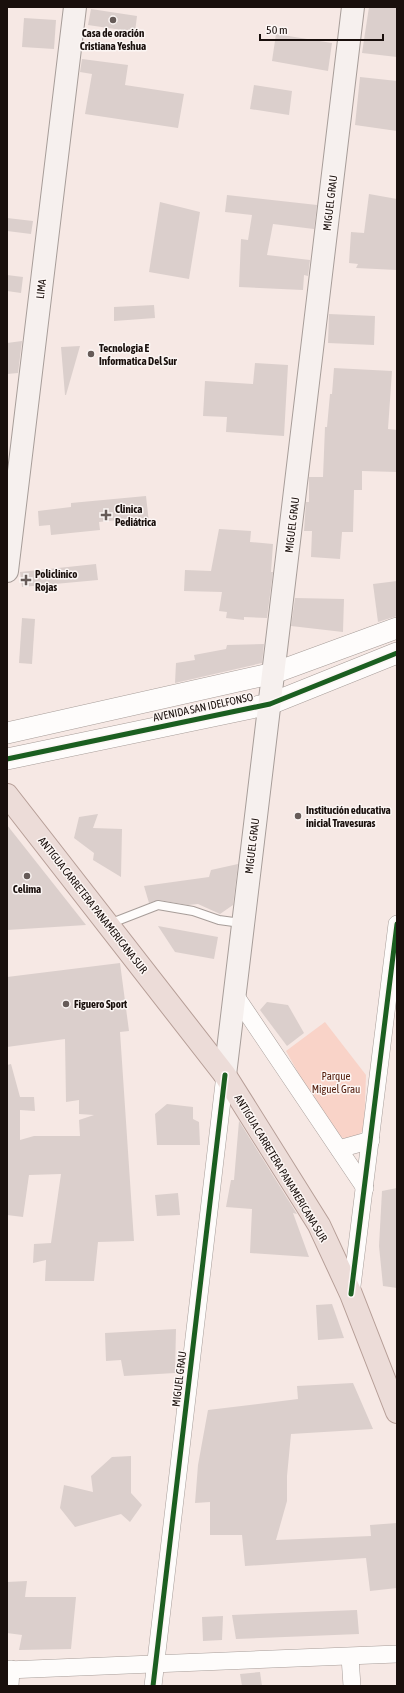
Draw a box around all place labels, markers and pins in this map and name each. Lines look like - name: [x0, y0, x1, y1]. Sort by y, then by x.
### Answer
- marker: Casa de oración Cristiana Yeshua: [108, 15, 118, 25]
- place label: Casa de oración Cristiana Yeshua: [80, 27, 146, 52]
- place label: Tecnologia E Informatica Del Sur: [99, 342, 178, 367]
- marker: Tecnologia E Informatica Del Sur: [86, 349, 96, 359]
- place label: Clinica Pediátrica: [115, 503, 156, 528]
- marker: Clinica Pediátrica: [100, 509, 112, 521]
- place label: Policlinico Rojas: [35, 568, 78, 593]
- marker: Policlinico Rojas: [20, 574, 32, 586]
- place label: Institución educativa inicial Travesuras: [306, 804, 391, 829]
- marker: Institución educativa inicial Travesuras: [293, 811, 303, 821]
- marker: Celima: [22, 871, 32, 881]
- place label: Celima: [13, 883, 41, 895]
- place label: Figuero Sport: [74, 998, 128, 1010]
- marker: Figuero Sport: [61, 999, 71, 1009]

